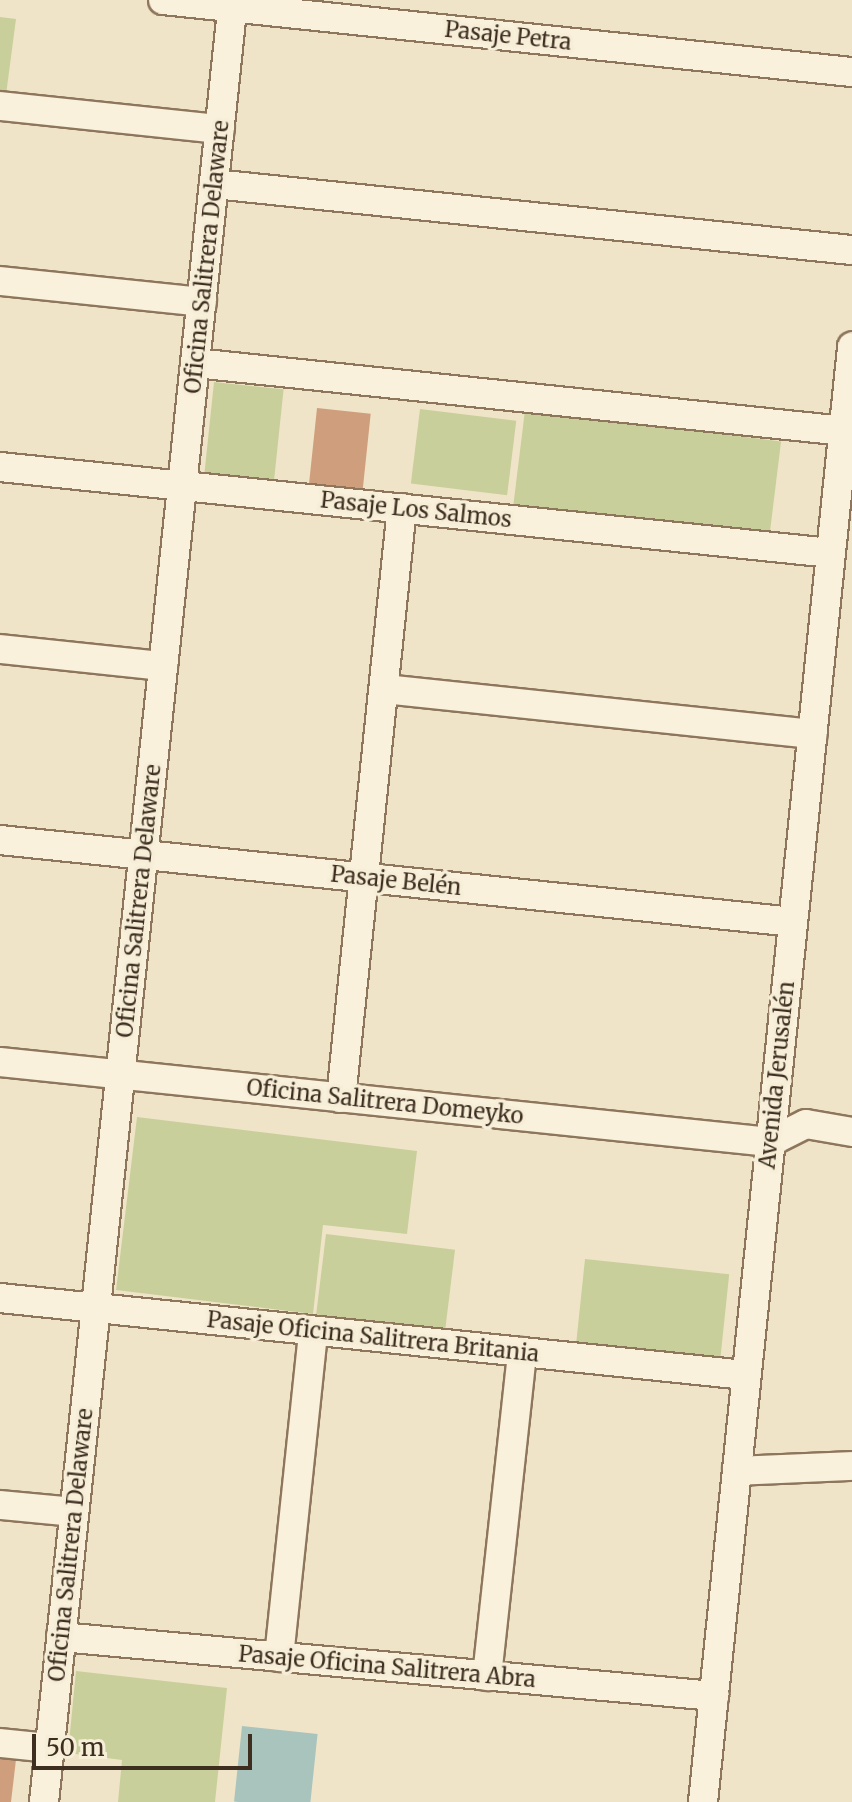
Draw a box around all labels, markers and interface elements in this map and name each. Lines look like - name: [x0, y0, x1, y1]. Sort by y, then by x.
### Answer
- street label: Pasaje Petra: [443, 16, 573, 56]
- street label: Oficina Salitrera Delaware: [180, 119, 234, 395]
- street label: Pasaje Los Salmos: [319, 487, 513, 533]
- street label: Oficina Salitrera Delaware: [112, 763, 166, 1039]
- street label: Pasaje Belén: [329, 861, 463, 901]
- street label: Avenida Jerusalén: [754, 980, 800, 1170]
- street label: Oficina Salitrera Domeyko: [245, 1074, 525, 1130]
- street label: Pasaje Oficina Salitrera Britania: [206, 1306, 540, 1368]
- street label: Oficina Salitrera Delaware: [44, 1407, 98, 1683]
- street label: Pasaje Oficina Salitrera Abra: [237, 1641, 537, 1693]
- scale bar: [36, 1718, 256, 1768]
- text: 50 m: [46, 1732, 105, 1763]

